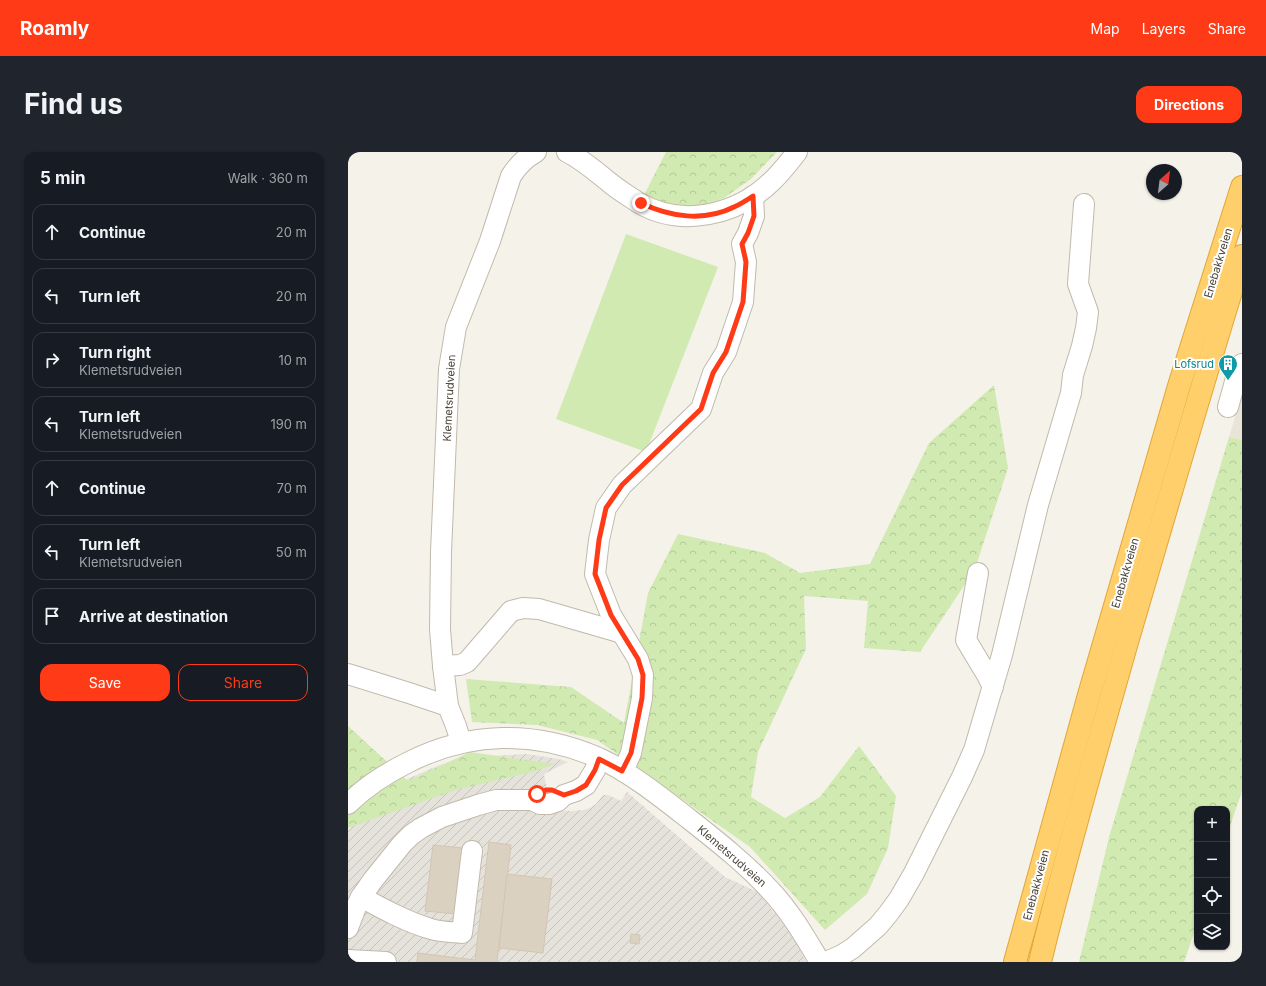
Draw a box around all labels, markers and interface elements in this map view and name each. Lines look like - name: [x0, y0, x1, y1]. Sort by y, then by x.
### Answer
- text: Roamly: [20, 17, 89, 40]
- text: Map: [1091, 20, 1120, 37]
- text: Layers: [1142, 20, 1186, 37]
- text: Share: [1208, 20, 1246, 37]
- button: Directions: [1136, 86, 1242, 123]
- text: Find us: [24, 87, 123, 121]
- north arrow: [1146, 164, 1182, 200]
- text: 5 min: [40, 168, 86, 188]
- text: Walk · 360 m: [228, 170, 308, 186]
- route end: [632, 194, 650, 212]
- icon: ahead: [41, 221, 63, 243]
- text: Continue: [79, 223, 146, 242]
- text: 20 m: [276, 224, 307, 240]
- street label: Enebakkveien: [1201, 226, 1235, 300]
- icon: left: [41, 285, 63, 307]
- text: Turn left: [79, 287, 140, 306]
- text: 20 m: [276, 288, 307, 304]
- text: Turn right: [79, 343, 151, 362]
- icon: right: [41, 349, 63, 371]
- text: 10 m: [278, 352, 307, 368]
- building icon: Lofsrud: [1217, 353, 1239, 381]
- street label: Klemetsrudveien: [440, 354, 458, 442]
- place label: Lofsrud: [1174, 357, 1214, 371]
- text: Klemetsrudveien: [79, 362, 182, 378]
- text: Turn left: [79, 407, 140, 426]
- icon: left: [41, 413, 63, 435]
- text: 190 m: [270, 416, 307, 432]
- text: Klemetsrudveien: [79, 426, 182, 442]
- icon: ahead: [41, 477, 63, 499]
- text: Continue: [79, 479, 146, 498]
- text: 70 m: [277, 480, 307, 496]
- text: Turn left: [79, 535, 140, 554]
- street label: Enebakkveien: [1108, 536, 1142, 610]
- icon: left: [41, 541, 63, 563]
- text: 50 m: [276, 544, 307, 560]
- text: Klemetsrudveien: [79, 554, 182, 570]
- icon: arrive: [41, 605, 63, 627]
- text: Arrive at destination: [79, 607, 228, 626]
- button: Save: [40, 664, 170, 701]
- button: Share: [178, 664, 308, 701]
- route start: [528, 785, 546, 803]
- map controls: [1194, 806, 1230, 950]
- button: +: [1194, 806, 1230, 842]
- street label: Klemetsrudveien: [694, 822, 770, 890]
- button: −: [1194, 842, 1230, 878]
- street label: Enebakkveien: [1020, 848, 1052, 922]
- button: locate: [1194, 878, 1230, 914]
- button: layers: [1194, 914, 1230, 950]

